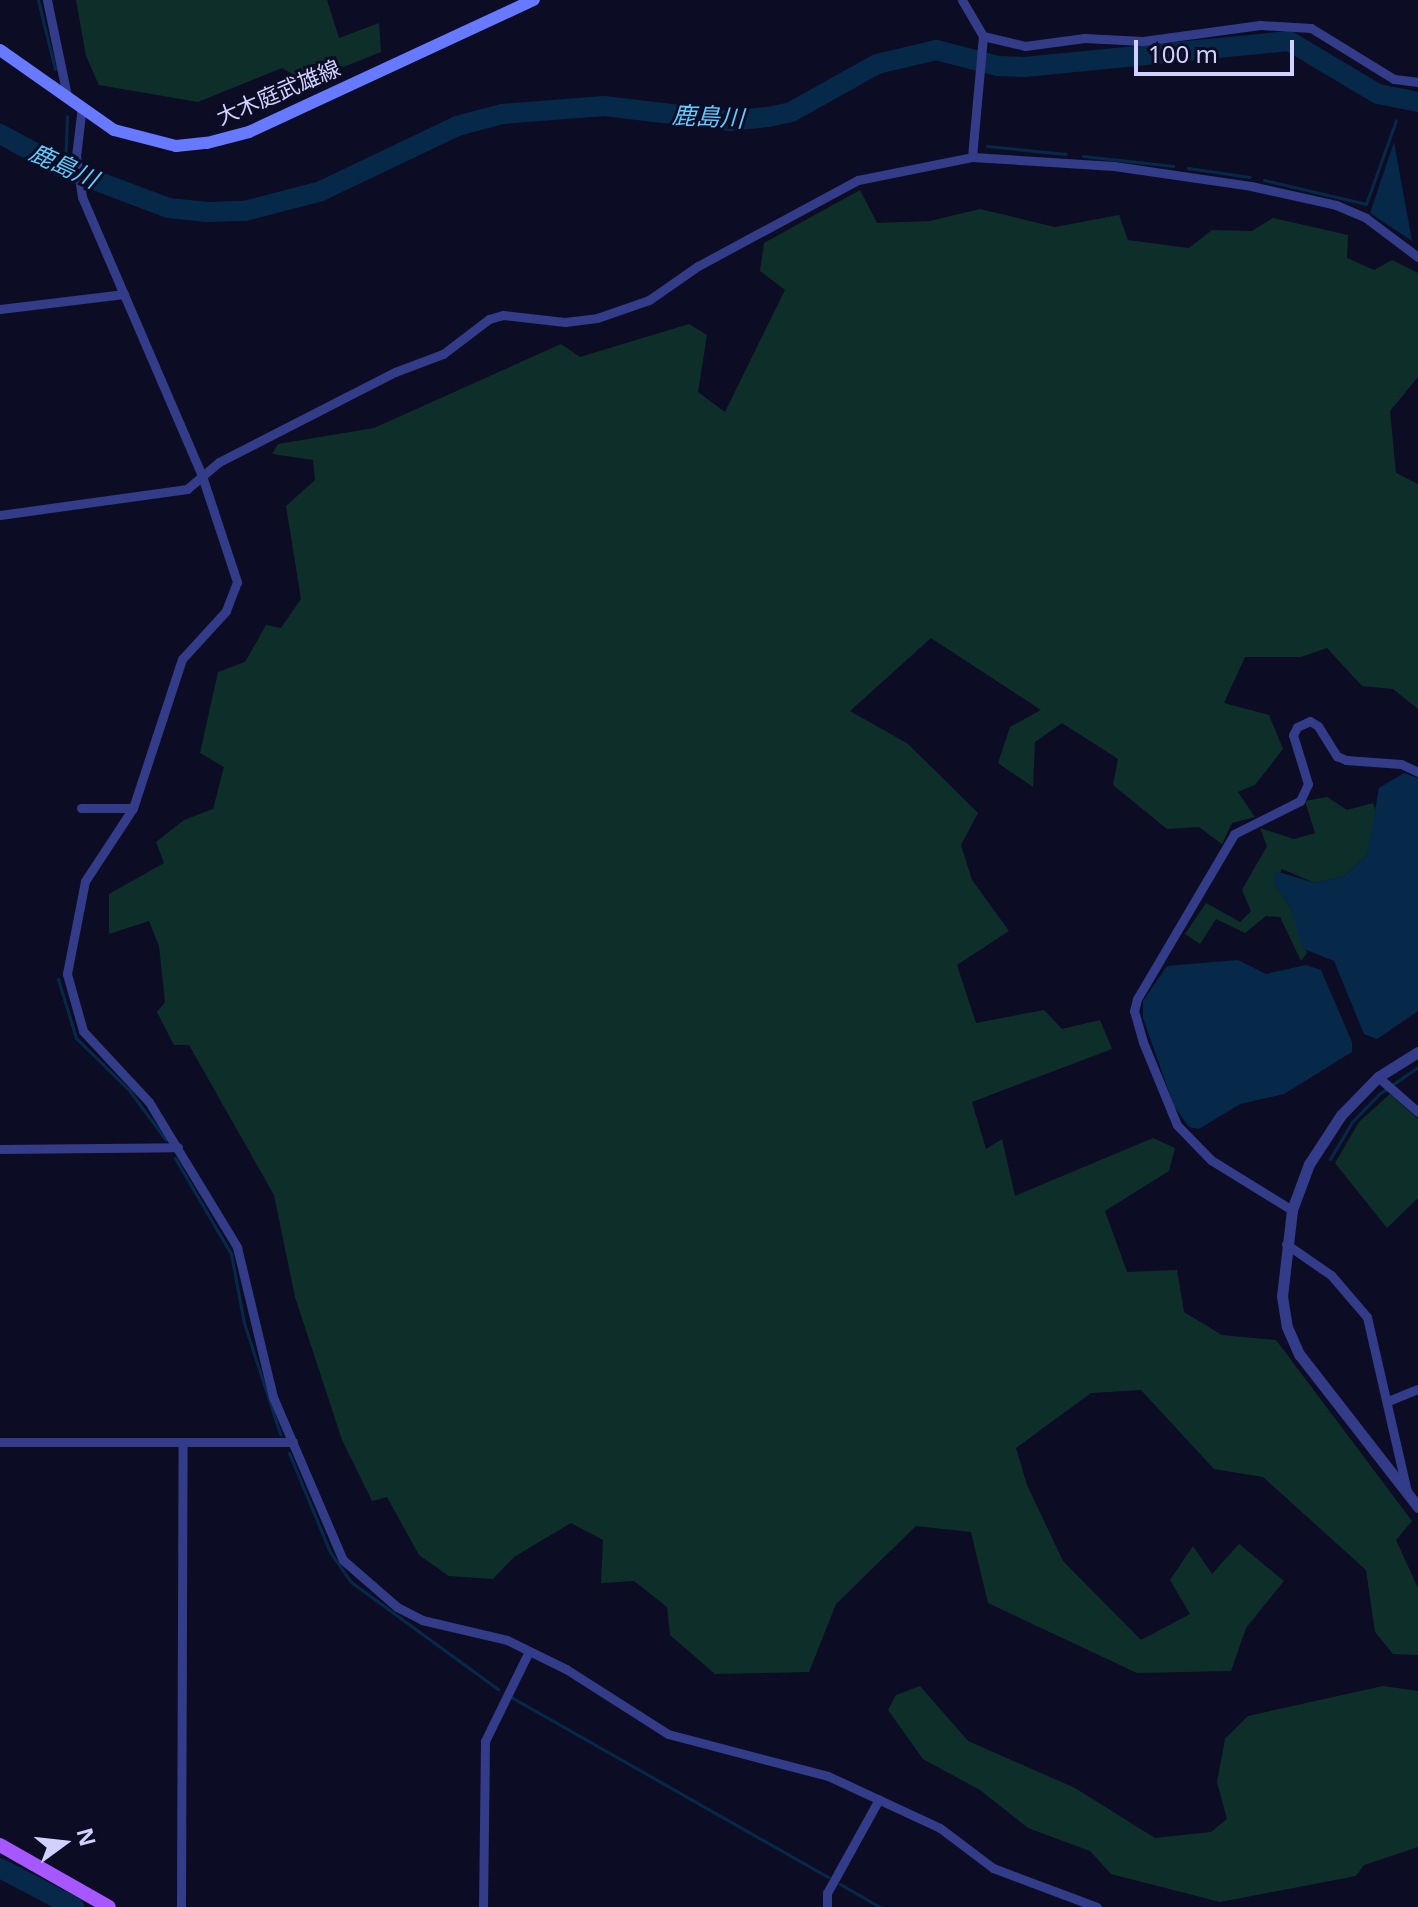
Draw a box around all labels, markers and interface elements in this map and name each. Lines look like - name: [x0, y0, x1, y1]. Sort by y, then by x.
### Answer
- scale bar: [1138, 24, 1298, 74]
- text: 100 m: [1148, 37, 1218, 70]
- street label: 大木庭武雄線: [212, 54, 344, 130]
- water label: 鹿島川: [671, 100, 745, 132]
- water label: 鹿島川: [25, 137, 103, 193]
- north arrow: [24, 1803, 104, 1883]
- text: N: [70, 1824, 104, 1849]

